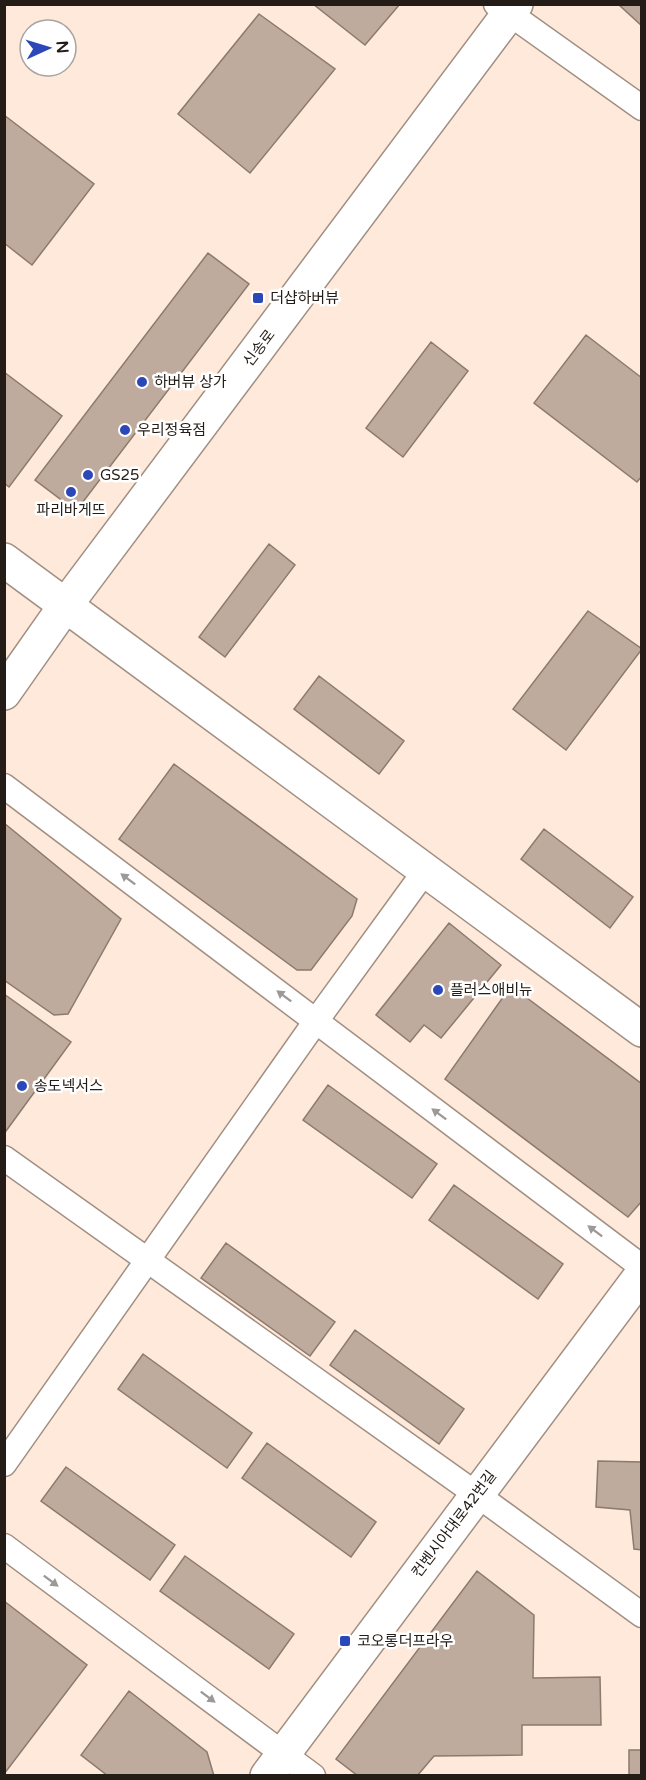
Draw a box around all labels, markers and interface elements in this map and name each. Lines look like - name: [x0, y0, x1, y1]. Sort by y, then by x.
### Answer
- north arrow: [18, 18, 78, 78]
- text: N: [52, 40, 72, 54]
- place label: 더샵하버뷰: [270, 289, 339, 307]
- marker: 더샵하버뷰: [251, 291, 265, 305]
- street label: 신송로: [239, 326, 279, 370]
- place label: 하버뷰 상가: [154, 373, 227, 391]
- marker: 하버뷰 상가: [135, 375, 149, 389]
- place label: 우리정육점: [137, 421, 206, 439]
- marker: 우리정육점: [118, 423, 132, 437]
- place label: GS25: [100, 466, 139, 484]
- marker: GS25: [81, 468, 95, 482]
- marker: 파리바게뜨: [64, 485, 78, 499]
- place label: 파리바게뜨: [36, 501, 106, 519]
- one-way arrow: [120, 873, 136, 885]
- place label: 플러스애비뉴: [450, 981, 533, 999]
- marker: 플러스애비뉴: [431, 983, 445, 997]
- one-way arrow: [276, 991, 291, 1003]
- place label: 송도넥서스: [34, 1077, 103, 1095]
- marker: 송도넥서스: [15, 1079, 29, 1093]
- one-way arrow: [432, 1108, 447, 1120]
- one-way arrow: [587, 1226, 602, 1238]
- street label: 컨벤시아대로42번길: [408, 1467, 500, 1581]
- one-way arrow: [44, 1574, 59, 1586]
- place label: 코오롱더프라우: [357, 1632, 454, 1650]
- marker: 코오롱더프라우: [338, 1634, 352, 1648]
- one-way arrow: [199, 1691, 215, 1703]

